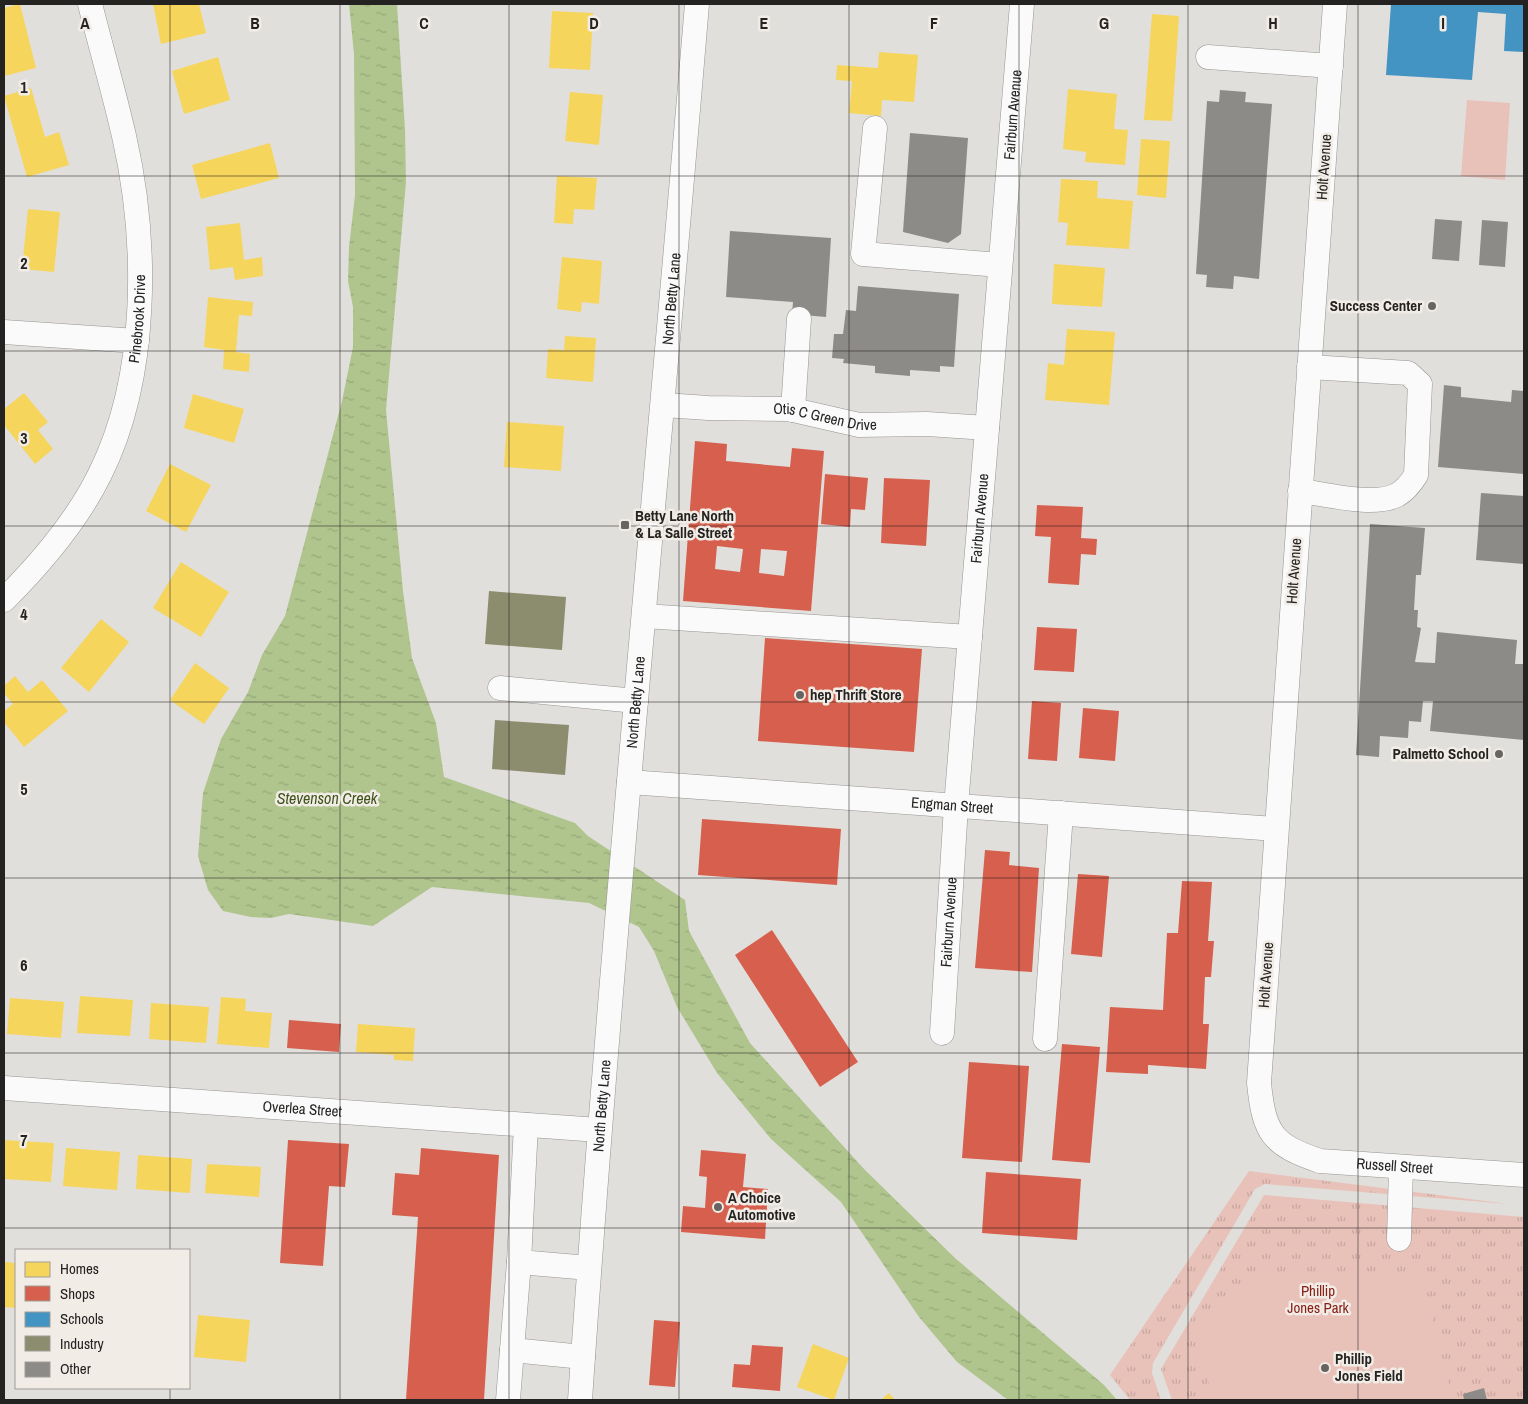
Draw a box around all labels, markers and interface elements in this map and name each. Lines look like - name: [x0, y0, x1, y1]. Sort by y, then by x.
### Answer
- text: A: [80, 12, 90, 34]
- text: B: [250, 12, 260, 34]
- text: C: [419, 12, 429, 34]
- text: D: [589, 12, 599, 34]
- text: E: [760, 12, 769, 34]
- text: F: [930, 12, 938, 34]
- text: G: [1099, 12, 1109, 34]
- text: H: [1268, 12, 1278, 34]
- text: I: [1441, 12, 1445, 34]
- street label: Fairburn Avenue: [998, 69, 1027, 161]
- text: 1: [20, 76, 28, 98]
- street label: Holt Avenue: [1311, 133, 1336, 201]
- text: 2: [20, 252, 28, 274]
- street label: North Betty Lane: [657, 252, 686, 346]
- street label: Pinebrook Drive: [123, 274, 150, 364]
- place label: Success Center: [1330, 295, 1422, 316]
- marker: Success Center: [1426, 300, 1438, 312]
- street label: Otis C Green Drive: [773, 398, 877, 435]
- text: 3: [20, 427, 28, 449]
- street label: Fairburn Avenue: [965, 472, 993, 564]
- place label: Betty Lane North & La Salle Street: [635, 505, 734, 543]
- marker: Betty Lane North & La Salle Street: [619, 519, 631, 531]
- street label: Holt Avenue: [1281, 537, 1306, 605]
- text: 4: [20, 603, 28, 625]
- street label: North Betty Lane: [621, 655, 650, 749]
- place label: hep Thrift Store: [810, 684, 902, 705]
- marker: hep Thrift Store: [794, 689, 806, 701]
- place label: Palmetto School: [1393, 743, 1489, 764]
- marker: Palmetto School: [1493, 748, 1505, 760]
- text: 5: [20, 778, 28, 800]
- water label: Stevenson Creek: [277, 787, 378, 809]
- street label: Engman Street: [910, 792, 994, 818]
- street label: Fairburn Avenue: [935, 876, 962, 968]
- street label: Holt Avenue: [1253, 941, 1278, 1009]
- text: 6: [20, 954, 28, 976]
- street label: North Betty Lane: [587, 1059, 616, 1153]
- street label: Overlea Street: [262, 1095, 343, 1122]
- text: 7: [20, 1129, 28, 1151]
- street label: Russell Street: [1356, 1153, 1434, 1179]
- place label: A Choice Automotive: [728, 1187, 796, 1225]
- marker: A Choice Automotive: [712, 1201, 724, 1213]
- legend: [15, 1249, 190, 1389]
- text: Homes: [60, 1258, 99, 1279]
- park label: Phillip Jones Park: [1287, 1280, 1350, 1318]
- text: Shops: [60, 1283, 95, 1304]
- text: Schools: [60, 1308, 104, 1329]
- text: Industry: [60, 1333, 105, 1354]
- place label: Phillip Jones Field: [1335, 1348, 1403, 1386]
- text: Other: [60, 1358, 91, 1379]
- marker: Phillip Jones Field: [1319, 1362, 1331, 1374]

